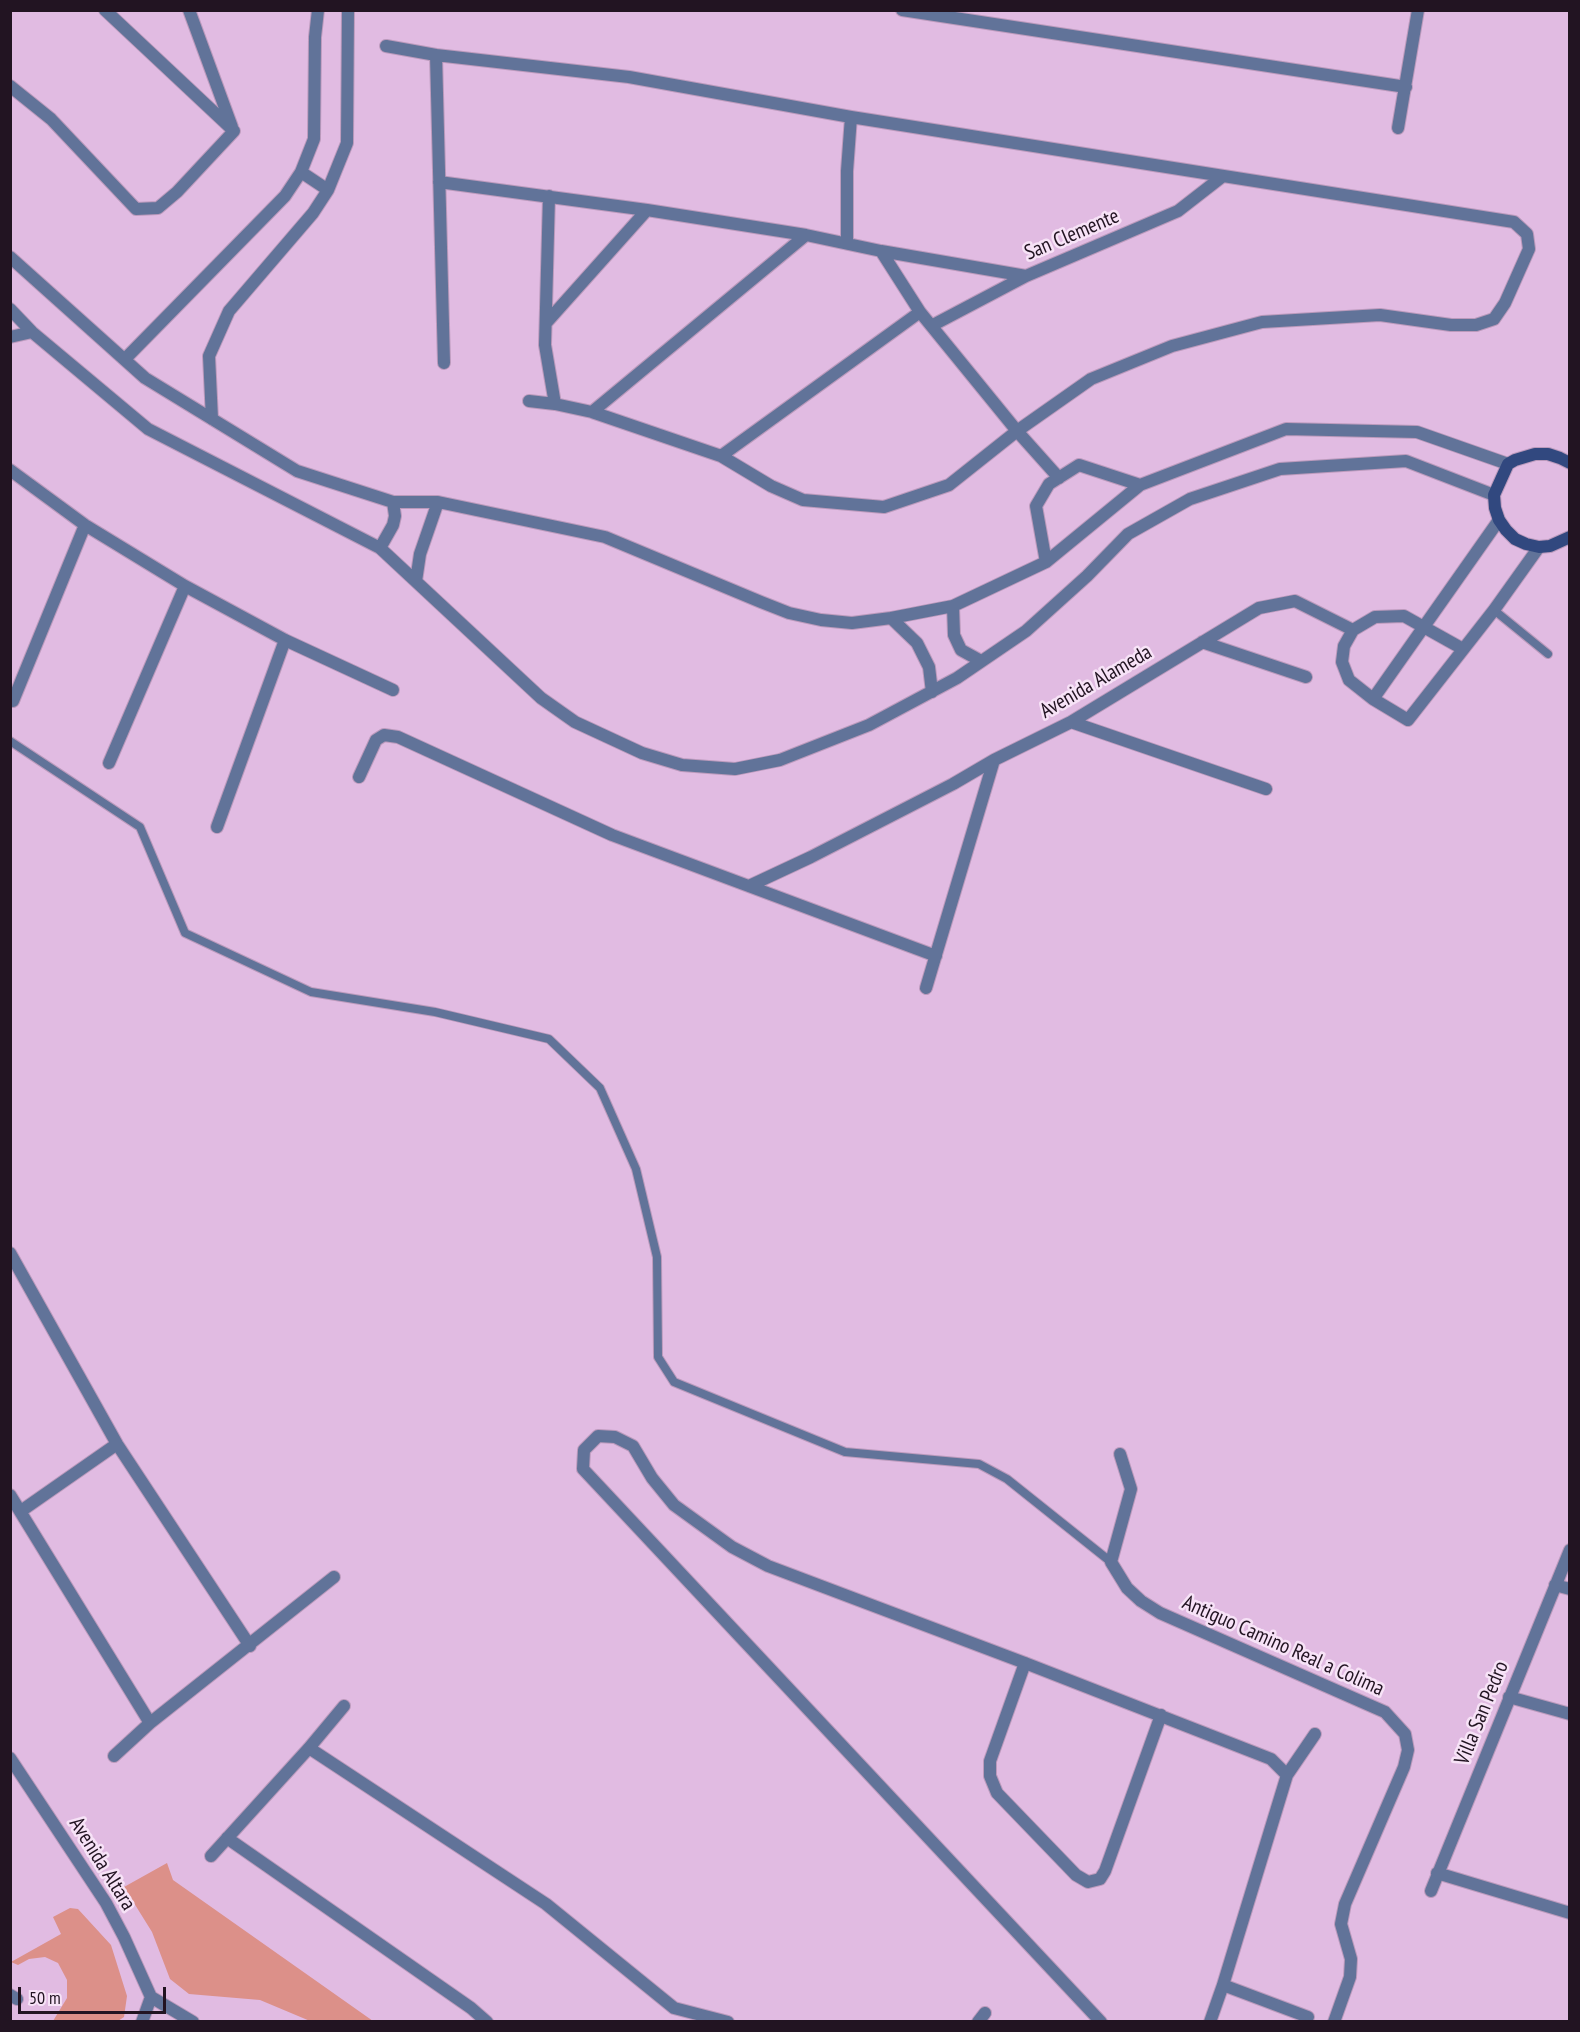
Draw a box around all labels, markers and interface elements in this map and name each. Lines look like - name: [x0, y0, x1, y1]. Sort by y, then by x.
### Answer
- street label: San Clemente: [1021, 204, 1123, 266]
- street label: Avenida Alameda: [1036, 640, 1156, 724]
- street label: Antiguo Camino Real a Colima: [1178, 1590, 1388, 1702]
- street label: Villa San Pedro: [1450, 1658, 1514, 1768]
- street label: Avenida Altara: [63, 1813, 141, 1915]
- scale bar: [21, 1975, 170, 2013]
- text: 50 m: [29, 1986, 61, 2009]

